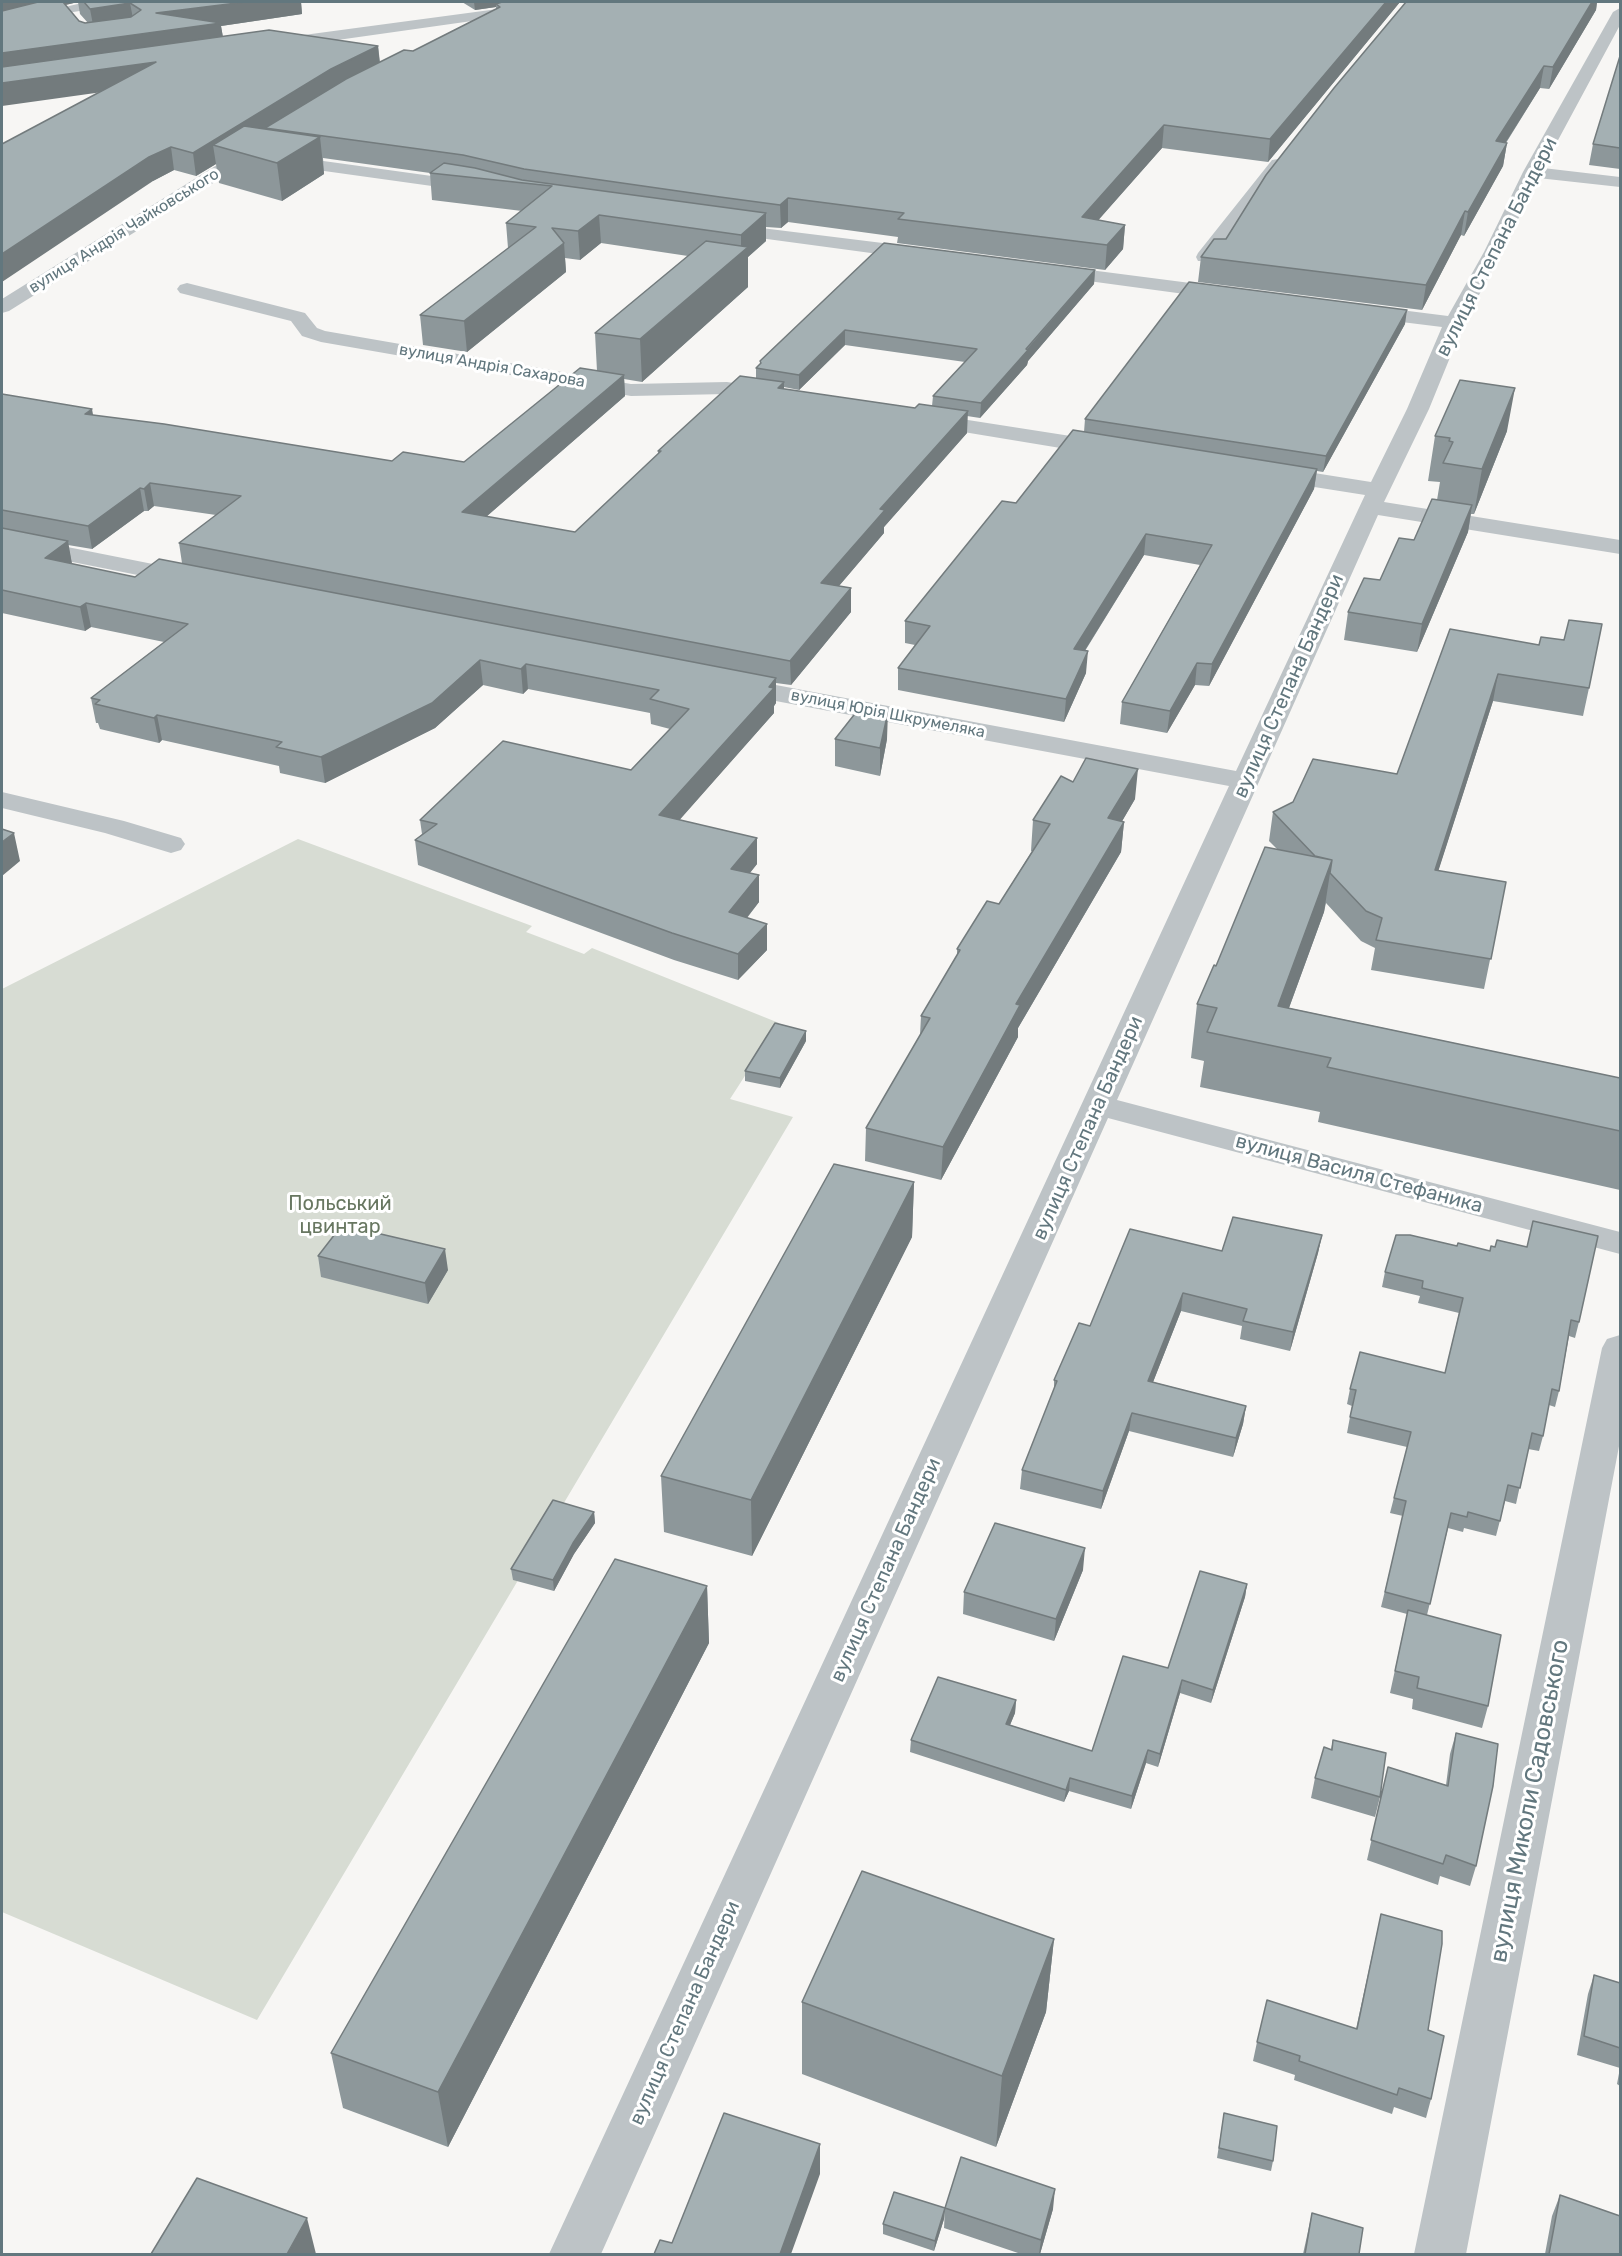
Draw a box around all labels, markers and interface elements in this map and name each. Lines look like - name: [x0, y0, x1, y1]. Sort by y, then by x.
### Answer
- street label: вулиця Степана Бандери: [1431, 133, 1563, 361]
- street label: вулиця Андрія Чайковського: [25, 164, 223, 298]
- street label: вулиця Андрія Сахарова: [398, 340, 586, 392]
- street label: вулиця Степана Бандери: [1229, 570, 1349, 802]
- street label: вулиця Юрія Шкрумеляка: [789, 686, 987, 742]
- street label: вулиця Степана Бандери: [1028, 1012, 1148, 1244]
- street label: вулиця Василя Стефаника: [1233, 1129, 1485, 1219]
- park label: Польський цвинтар: [288, 1192, 392, 1239]
- street label: вулиця Степана Бандери: [826, 1454, 946, 1686]
- street label: вулиця Миколи Садовського: [1485, 1637, 1575, 1965]
- street label: вулиця Степана Бандери: [625, 1897, 745, 2129]

